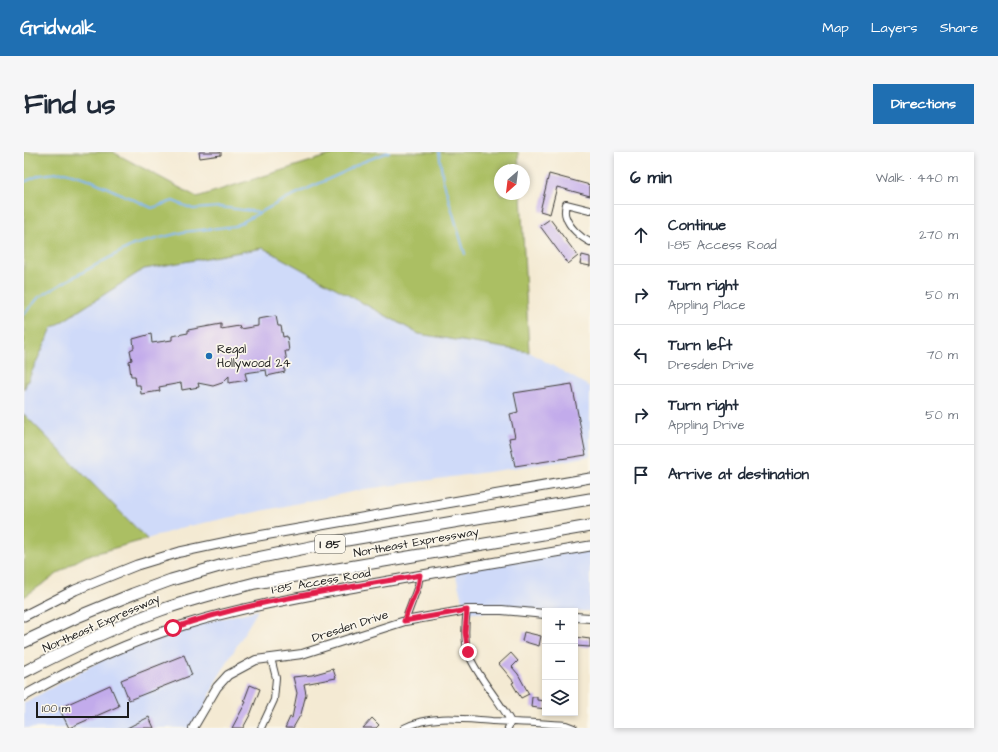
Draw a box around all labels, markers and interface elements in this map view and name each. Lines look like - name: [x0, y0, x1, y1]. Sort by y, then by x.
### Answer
- text: Gridwalk: [20, 15, 96, 42]
- text: Map: [822, 18, 849, 38]
- text: Layers: [871, 18, 918, 38]
- text: Share: [940, 18, 978, 38]
- button: Directions: [873, 84, 974, 124]
- text: Find us: [24, 85, 115, 124]
- north arrow: [494, 164, 530, 200]
- text: 6 min: [630, 166, 672, 190]
- text: Walk · 440 m: [876, 169, 958, 187]
- text: Continue: [668, 215, 726, 236]
- icon: ahead: [630, 224, 652, 246]
- text: 270 m: [919, 226, 958, 244]
- text: I-85 Access Road: [668, 236, 777, 254]
- text: Turn right: [668, 275, 739, 296]
- icon: right: [630, 284, 652, 306]
- text: 50 m: [925, 286, 958, 304]
- text: Appling Place: [668, 296, 745, 314]
- text: Turn left: [668, 335, 732, 356]
- place label: Regal Hollywood 24: [217, 341, 291, 373]
- icon: left: [630, 344, 652, 366]
- text: 70 m: [926, 346, 958, 364]
- marker: Regal Hollywood 24: [204, 351, 214, 361]
- text: Dresden Drive: [668, 356, 754, 374]
- text: Turn right: [668, 395, 739, 416]
- icon: right: [630, 404, 652, 426]
- text: 50 m: [925, 406, 958, 424]
- text: Appling Drive: [668, 416, 745, 434]
- icon: arrive: [630, 464, 652, 486]
- text: Arrive at destination: [668, 464, 809, 485]
- street label: Northeast Expressway: [352, 523, 481, 563]
- road number: I 85: [315, 535, 345, 553]
- street label: I-85 Access Road: [270, 564, 372, 599]
- street label: Northeast Expressway: [40, 590, 163, 658]
- street label: Dresden Drive: [310, 606, 391, 647]
- map controls: [542, 608, 578, 716]
- button: +: [542, 608, 578, 644]
- route start: [164, 619, 182, 637]
- route end: [459, 643, 477, 661]
- button: −: [542, 644, 578, 680]
- button: layers: [542, 680, 578, 716]
- scale bar: [36, 700, 129, 719]
- text: 100 m: [42, 701, 70, 716]

